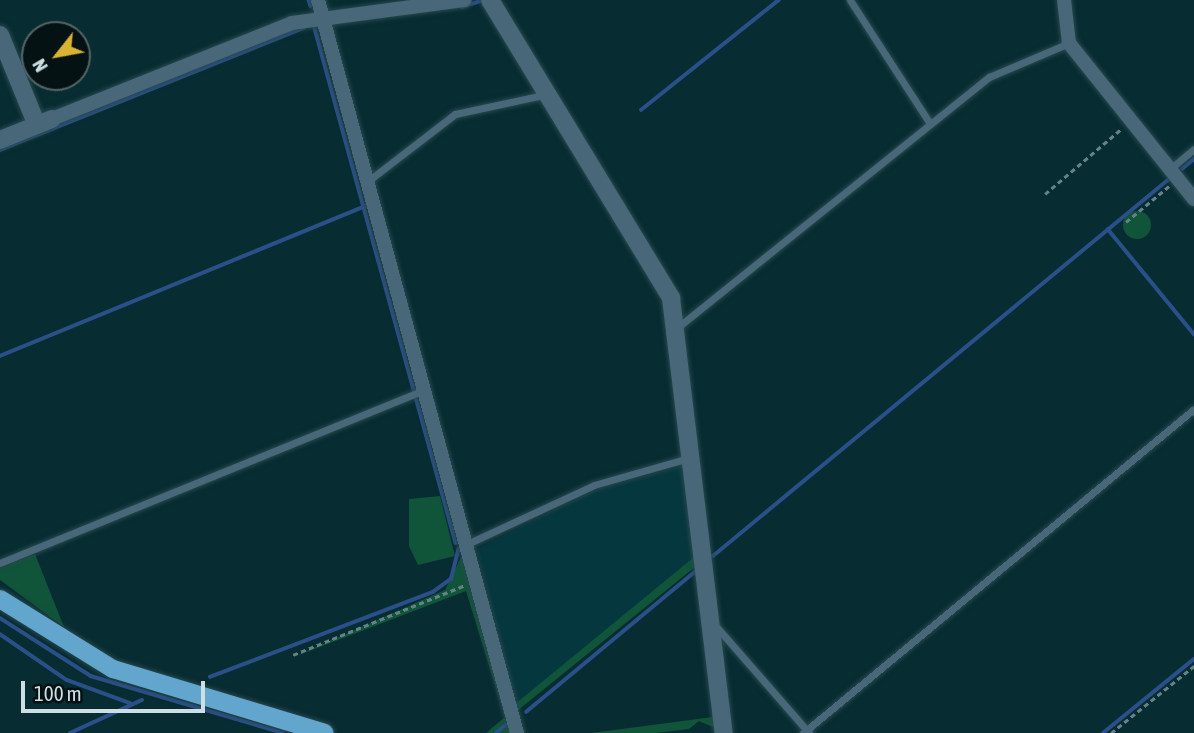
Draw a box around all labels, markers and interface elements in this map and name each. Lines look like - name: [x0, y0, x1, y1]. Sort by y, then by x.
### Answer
- north arrow: [21, 21, 91, 91]
- text: N: [27, 55, 52, 76]
- scale bar: [24, 666, 208, 710]
- text: 100 m: [34, 681, 82, 705]

